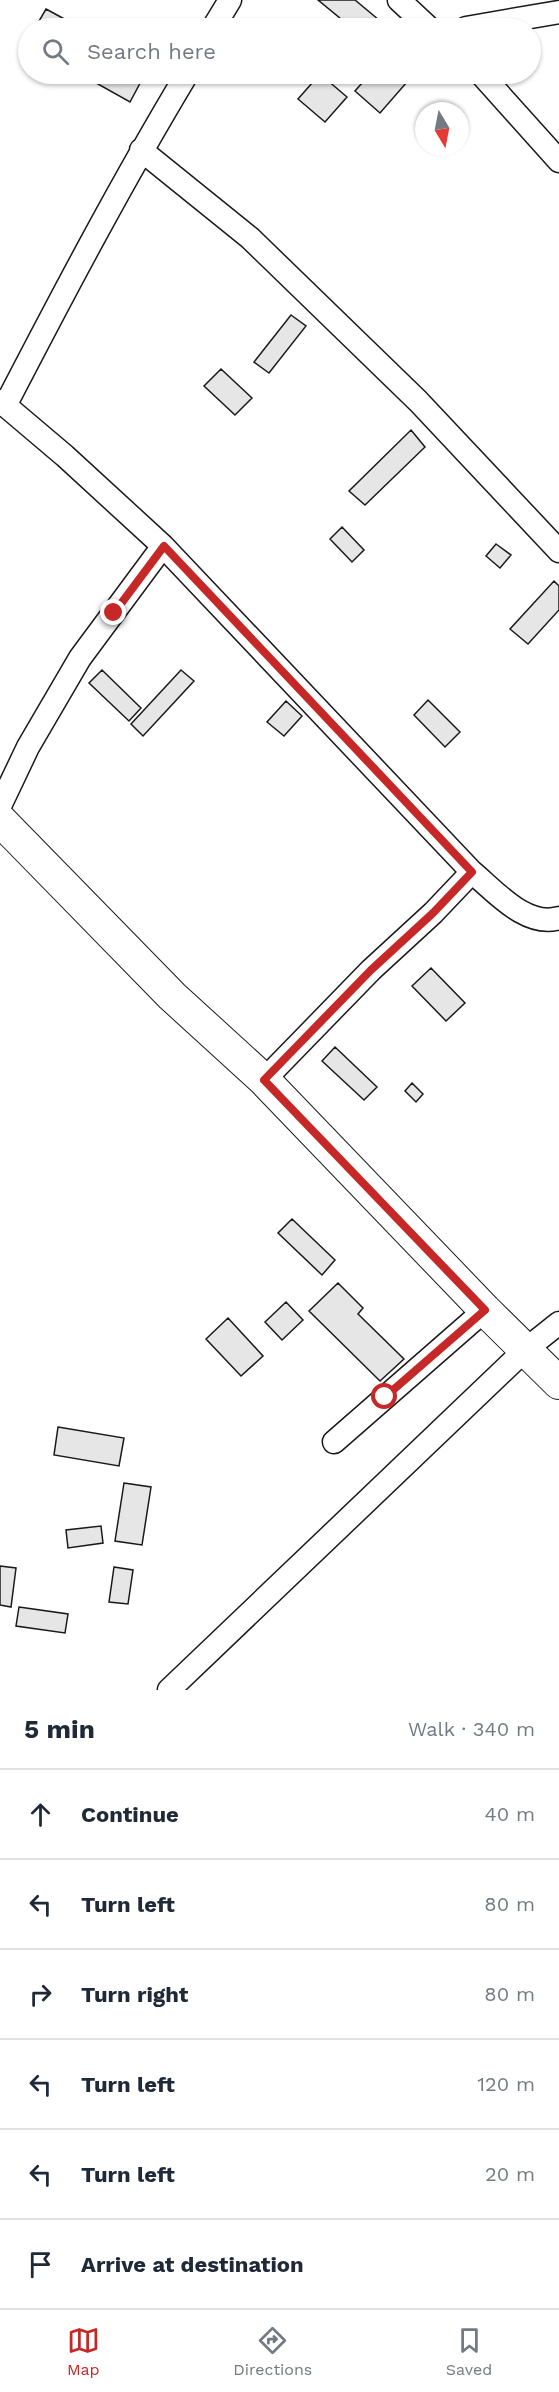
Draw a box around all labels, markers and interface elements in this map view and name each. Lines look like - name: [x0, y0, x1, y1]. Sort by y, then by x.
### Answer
- search box: [18, 18, 541, 84]
- icon: search: [39, 35, 72, 68]
- text: Search here: [87, 39, 216, 64]
- north arrow: [415, 102, 469, 156]
- route end: [100, 599, 126, 625]
- route start: [371, 1383, 397, 1409]
- text: 5 min: [24, 1714, 95, 1744]
- text: Walk · 340 m: [408, 1717, 535, 1741]
- icon: ahead: [24, 1798, 57, 1831]
- text: Continue: [81, 1802, 179, 1827]
- text: 40 m: [484, 1802, 535, 1826]
- icon: left: [24, 1888, 57, 1921]
- text: Turn left: [81, 1892, 175, 1917]
- text: 80 m: [484, 1892, 535, 1916]
- icon: right: [24, 1978, 57, 2011]
- text: Turn right: [81, 1982, 188, 2007]
- text: 80 m: [484, 1982, 535, 2006]
- icon: left: [24, 2068, 57, 2101]
- text: Turn left: [81, 2072, 175, 2097]
- text: 120 m: [477, 2072, 535, 2096]
- icon: left: [24, 2158, 57, 2191]
- text: Turn left: [81, 2162, 175, 2187]
- text: 20 m: [485, 2162, 535, 2186]
- icon: arrive: [24, 2248, 57, 2281]
- text: Arrive at destination: [81, 2252, 304, 2277]
- tab: Map: [67, 2324, 100, 2379]
- tab: Directions: [233, 2324, 312, 2379]
- tab: Saved: [446, 2324, 492, 2379]

